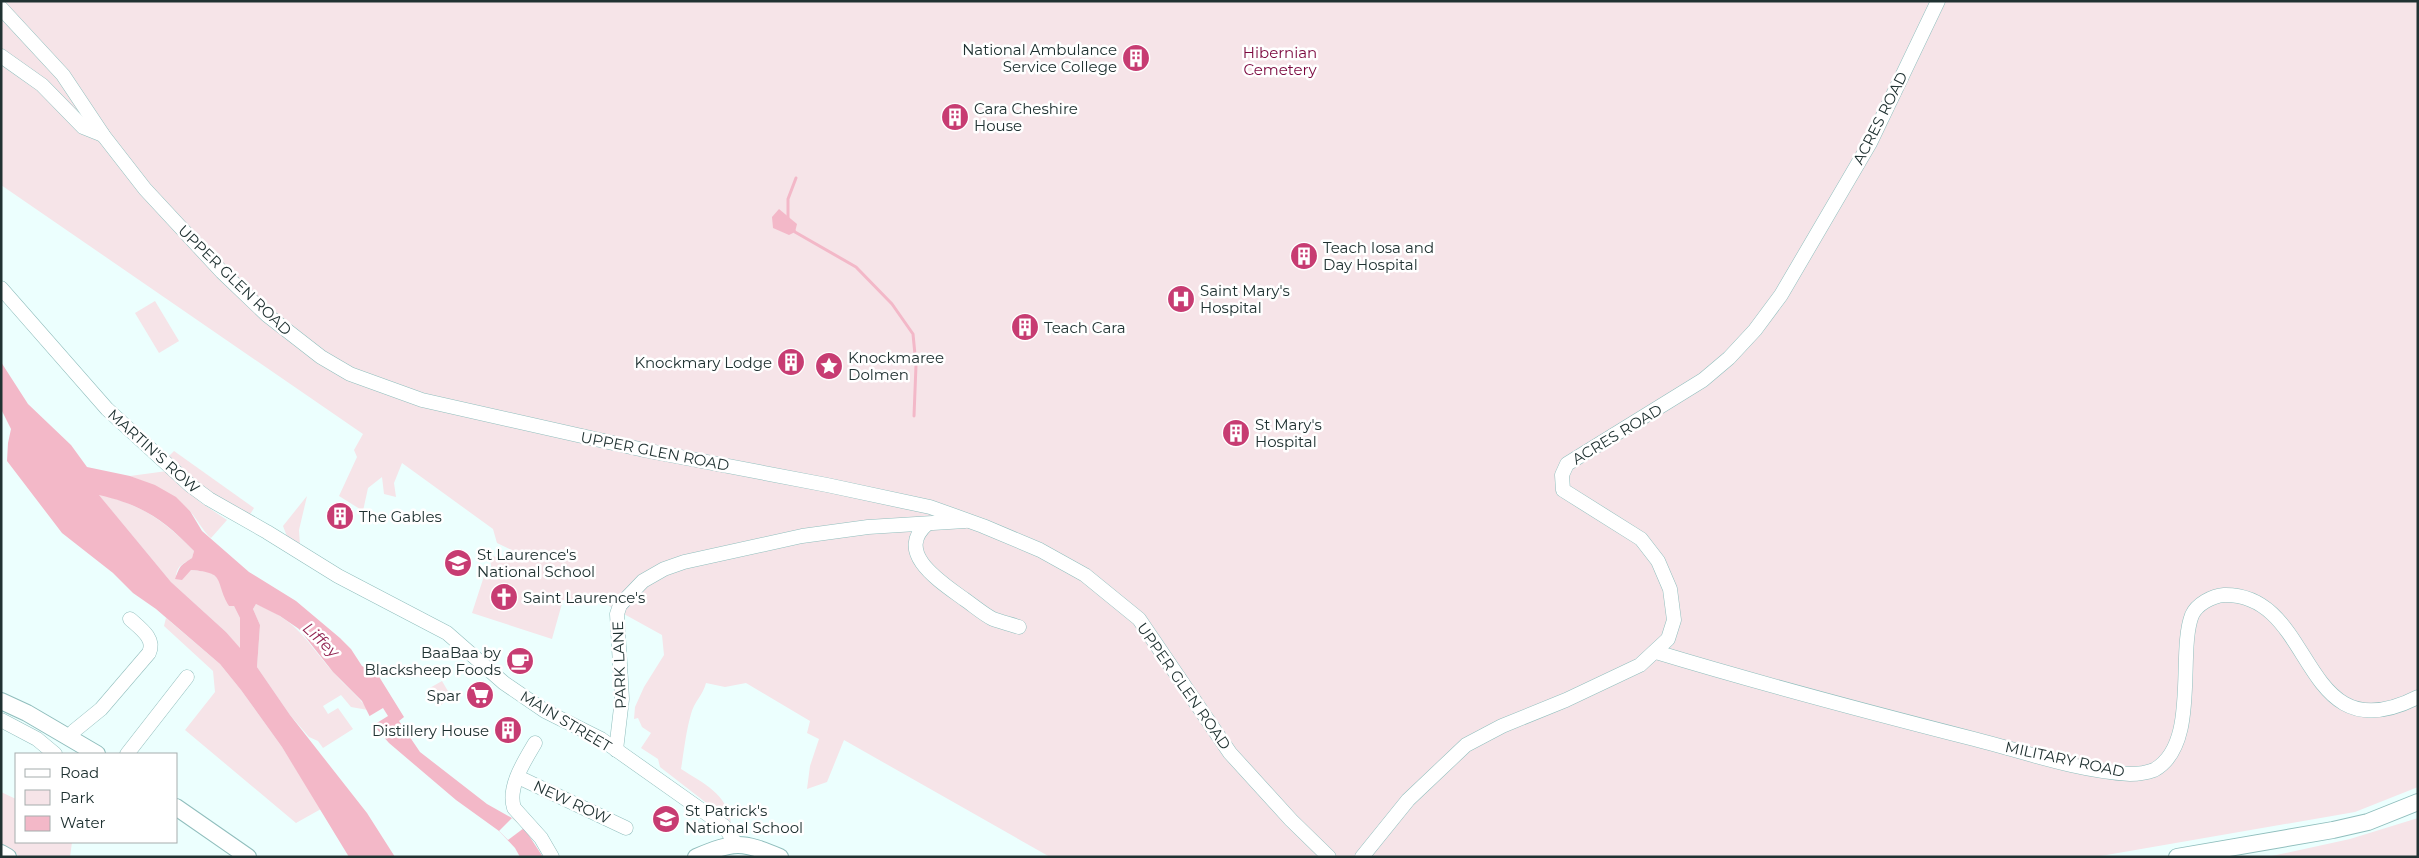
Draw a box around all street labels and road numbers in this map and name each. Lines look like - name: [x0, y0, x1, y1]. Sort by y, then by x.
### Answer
- street label: ACRES ROAD: [1848, 68, 1912, 168]
- street label: UPPER GLEN ROAD: [174, 221, 296, 339]
- street label: ACRES ROAD: [1569, 400, 1665, 468]
- street label: MARTIN'S ROW: [104, 405, 204, 497]
- street label: UPPER GLEN ROAD: [579, 427, 731, 475]
- street label: UPPER GLEN ROAD: [1133, 619, 1235, 753]
- street label: PARK LANE: [608, 621, 630, 709]
- street label: MAIN STREET: [517, 686, 615, 756]
- street label: MILITARY ROAD: [2004, 737, 2126, 781]
- street label: NEW ROW: [531, 776, 614, 828]

